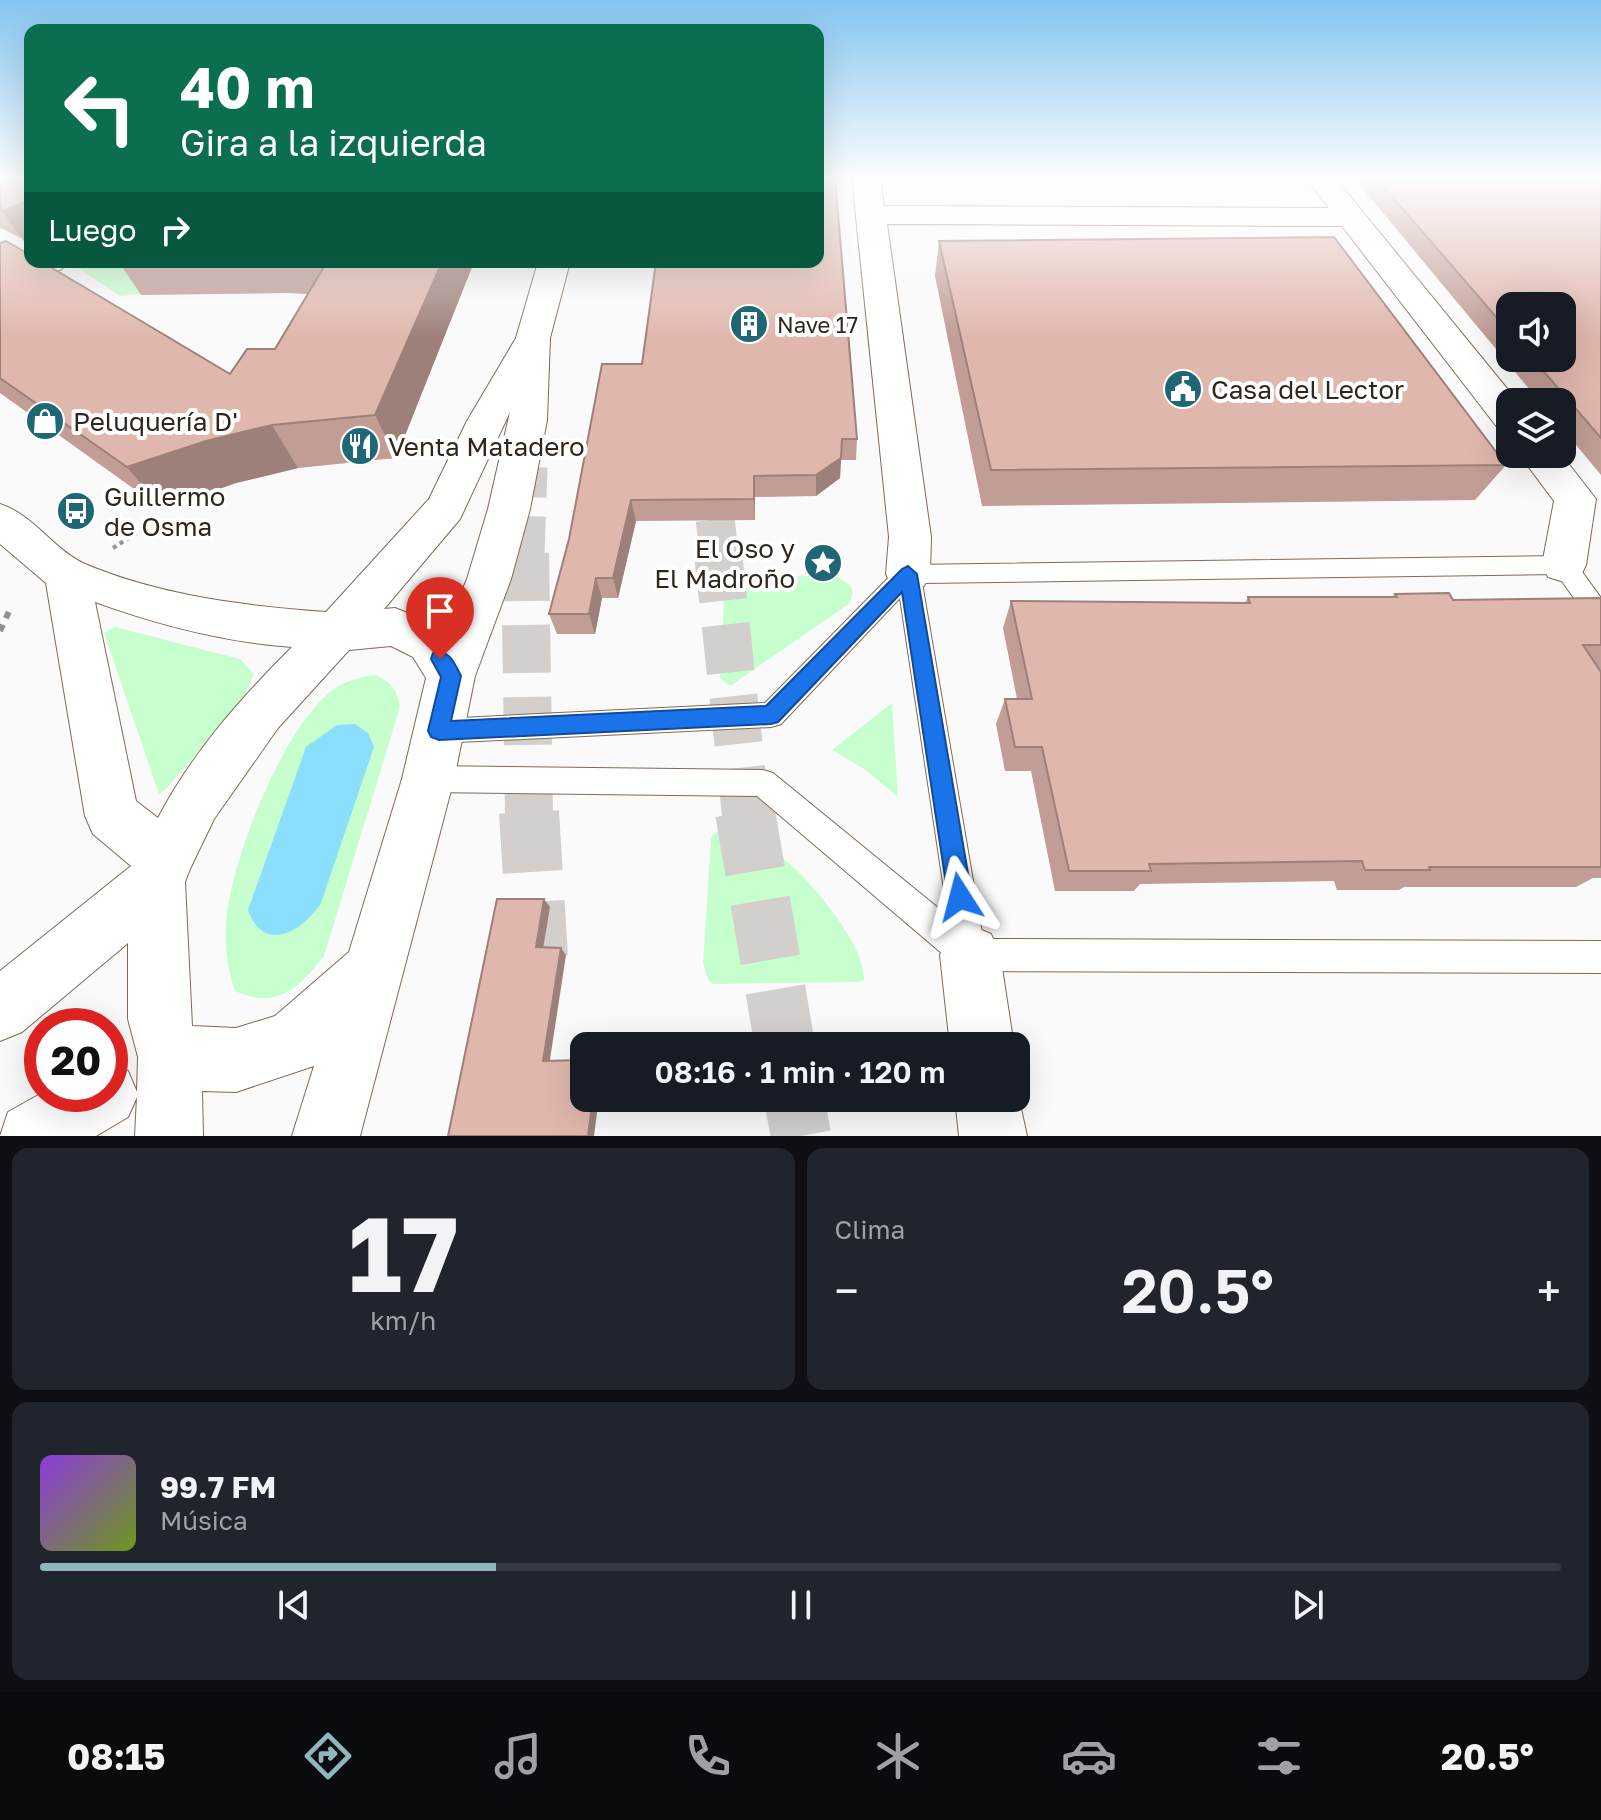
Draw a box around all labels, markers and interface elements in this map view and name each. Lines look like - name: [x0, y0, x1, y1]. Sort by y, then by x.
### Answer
- text: 40 m: [180, 53, 314, 120]
- icon: left: [48, 56, 152, 160]
- text: Gira a la izquierda: [180, 121, 487, 164]
- icon: right: [153, 208, 197, 252]
- text: Luego: [48, 212, 137, 248]
- map controls: [1496, 292, 1576, 468]
- button: sound: [1496, 292, 1576, 372]
- building icon: Nave 17: [728, 303, 770, 345]
- place label: Nave 17: [777, 311, 858, 338]
- public building icon: Casa del Lector: [1162, 368, 1204, 410]
- place label: Casa del Lector: [1211, 374, 1404, 405]
- button: layers: [1496, 388, 1576, 468]
- shop icon: Peluquería D': [24, 400, 66, 442]
- place label: Peluquería D': [73, 406, 238, 437]
- restaurant icon: Venta Matadero: [339, 425, 381, 467]
- place label: Venta Matadero: [388, 431, 585, 462]
- place label: Guillermo de Osma: [104, 481, 225, 542]
- bus stop icon: Guillermo de Osma: [55, 490, 97, 532]
- place label: El Oso y El Madroño: [654, 533, 795, 594]
- place icon: El Oso y El Madroño: [802, 542, 844, 584]
- pin: [406, 577, 474, 659]
- icon: arrive: [418, 589, 462, 633]
- position arrow: [918, 855, 1002, 939]
- speed limit sign: 20: [24, 1008, 128, 1112]
- text: 08:16 · 1 min · 120 m: [655, 1054, 945, 1090]
- text: 17: [348, 1190, 458, 1315]
- text: Clima: [835, 1214, 905, 1245]
- text: 20.5°: [1122, 1254, 1274, 1326]
- text: −: [835, 1264, 859, 1317]
- text: +: [1537, 1264, 1561, 1317]
- text: km/h: [370, 1305, 436, 1336]
- text: 99.7 FM: [160, 1469, 276, 1505]
- text: Música: [160, 1505, 248, 1536]
- icon: previous: [272, 1583, 316, 1627]
- icon: pause: [779, 1583, 823, 1627]
- icon: next: [1286, 1583, 1330, 1627]
- icon: directions: [300, 1728, 356, 1784]
- icon: music: [490, 1728, 546, 1784]
- icon: phone: [680, 1728, 736, 1784]
- icon: climate: [870, 1728, 926, 1784]
- icon: car: [1061, 1728, 1117, 1784]
- icon: filters: [1251, 1728, 1307, 1784]
- text: 08:15: [67, 1735, 166, 1778]
- text: 20.5°: [1441, 1735, 1534, 1778]

